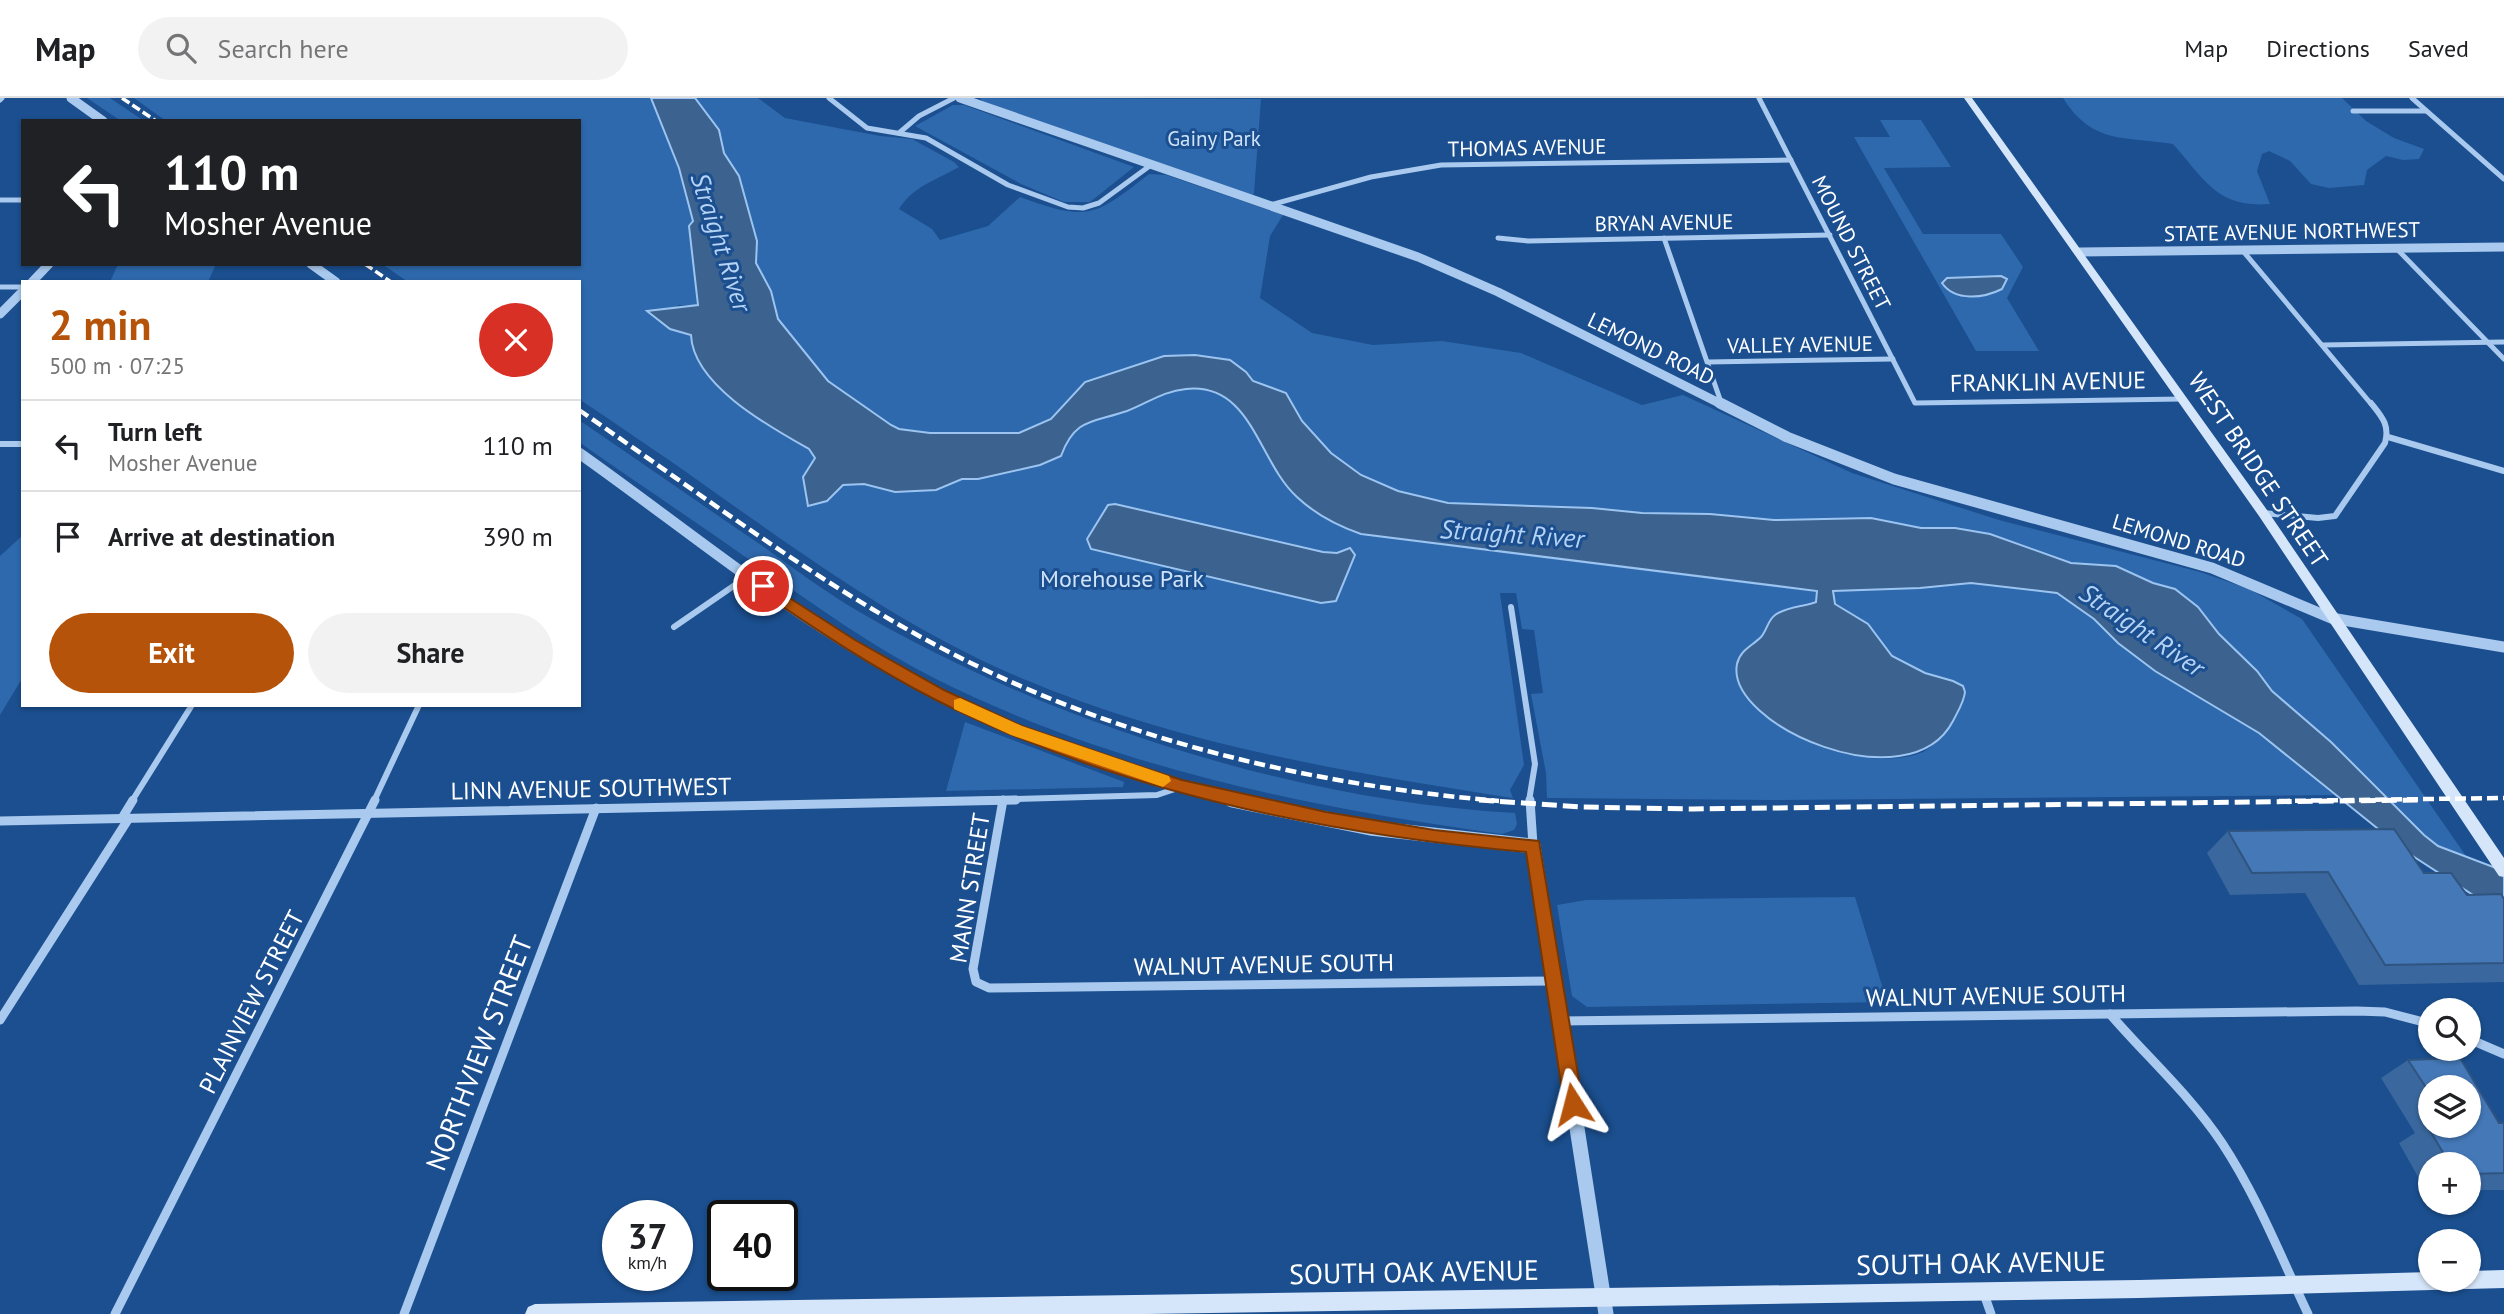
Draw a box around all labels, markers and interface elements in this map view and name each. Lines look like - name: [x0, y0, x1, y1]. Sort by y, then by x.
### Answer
- search box: [138, 17, 628, 80]
- text: Map: [35, 27, 96, 70]
- icon: search: [162, 29, 200, 67]
- text: Search here: [218, 32, 349, 65]
- text: Map: [2184, 33, 2228, 64]
- text: Directions: [2266, 33, 2370, 64]
- text: Saved: [2408, 33, 2469, 64]
- park label: Gainy Park: [1167, 125, 1261, 152]
- street label: THOMAS AVENUE: [1447, 133, 1607, 162]
- text: 110 m: [164, 140, 299, 204]
- icon: left: [49, 147, 140, 238]
- water label: Straight River: [684, 168, 760, 317]
- street label: MOUND STREET: [1806, 171, 1897, 315]
- text: Mosher Avenue: [164, 202, 372, 244]
- street label: BRYAN AVENUE: [1594, 208, 1734, 237]
- street label: STATE AVENUE NORTHWEST: [2164, 216, 2421, 247]
- text: 2 min: [49, 297, 151, 352]
- button: close: [479, 303, 553, 377]
- street label: LEMOND ROAD: [1583, 306, 1719, 391]
- street label: VALLEY AVENUE: [1726, 330, 1873, 359]
- text: 500 m · 07:25: [49, 351, 185, 380]
- street label: FRANKLIN AVENUE: [1950, 364, 2146, 399]
- street label: WEST BRIDGE STREET: [2182, 366, 2335, 573]
- text: Turn left: [108, 415, 202, 448]
- icon: left: [49, 427, 87, 465]
- text: 110 m: [482, 429, 553, 462]
- text: Mosher Avenue: [108, 448, 258, 477]
- street label: LEMOND ROAD: [2109, 507, 2249, 574]
- water label: Straight River: [1439, 512, 1586, 555]
- icon: arrive: [49, 518, 87, 556]
- text: Arrive at destination: [108, 520, 335, 553]
- text: 390 m: [482, 520, 553, 553]
- pin: [733, 556, 793, 616]
- park label: Morehouse Park: [1040, 563, 1204, 594]
- icon: arrive: [744, 567, 782, 605]
- water label: Straight River: [2073, 576, 2212, 684]
- button: Exit: [49, 613, 294, 693]
- button: Share: [308, 613, 553, 693]
- street label: LINN AVENUE SOUTHWEST: [450, 771, 732, 806]
- street label: MANN STREET: [942, 811, 997, 965]
- street label: PLAINVIEW STREET: [192, 905, 311, 1099]
- street label: NORTHVIEW STREET: [417, 930, 541, 1176]
- street label: WALNUT AVENUE SOUTH: [1134, 947, 1394, 982]
- street label: WALNUT AVENUE SOUTH: [1866, 978, 2126, 1013]
- map controls: [2418, 998, 2481, 1292]
- button: search: [2418, 998, 2481, 1061]
- position arrow: [1536, 1067, 1610, 1141]
- button: layers: [2418, 1075, 2481, 1138]
- button: +: [2418, 1152, 2481, 1215]
- speed limit sign: 40: [707, 1200, 798, 1291]
- text: 37: [628, 1213, 667, 1259]
- button: −: [2418, 1229, 2481, 1292]
- street label: SOUTH OAK AVENUE: [1856, 1242, 2106, 1283]
- text: km/h: [628, 1251, 667, 1274]
- street label: SOUTH OAK AVENUE: [1289, 1251, 1539, 1292]

